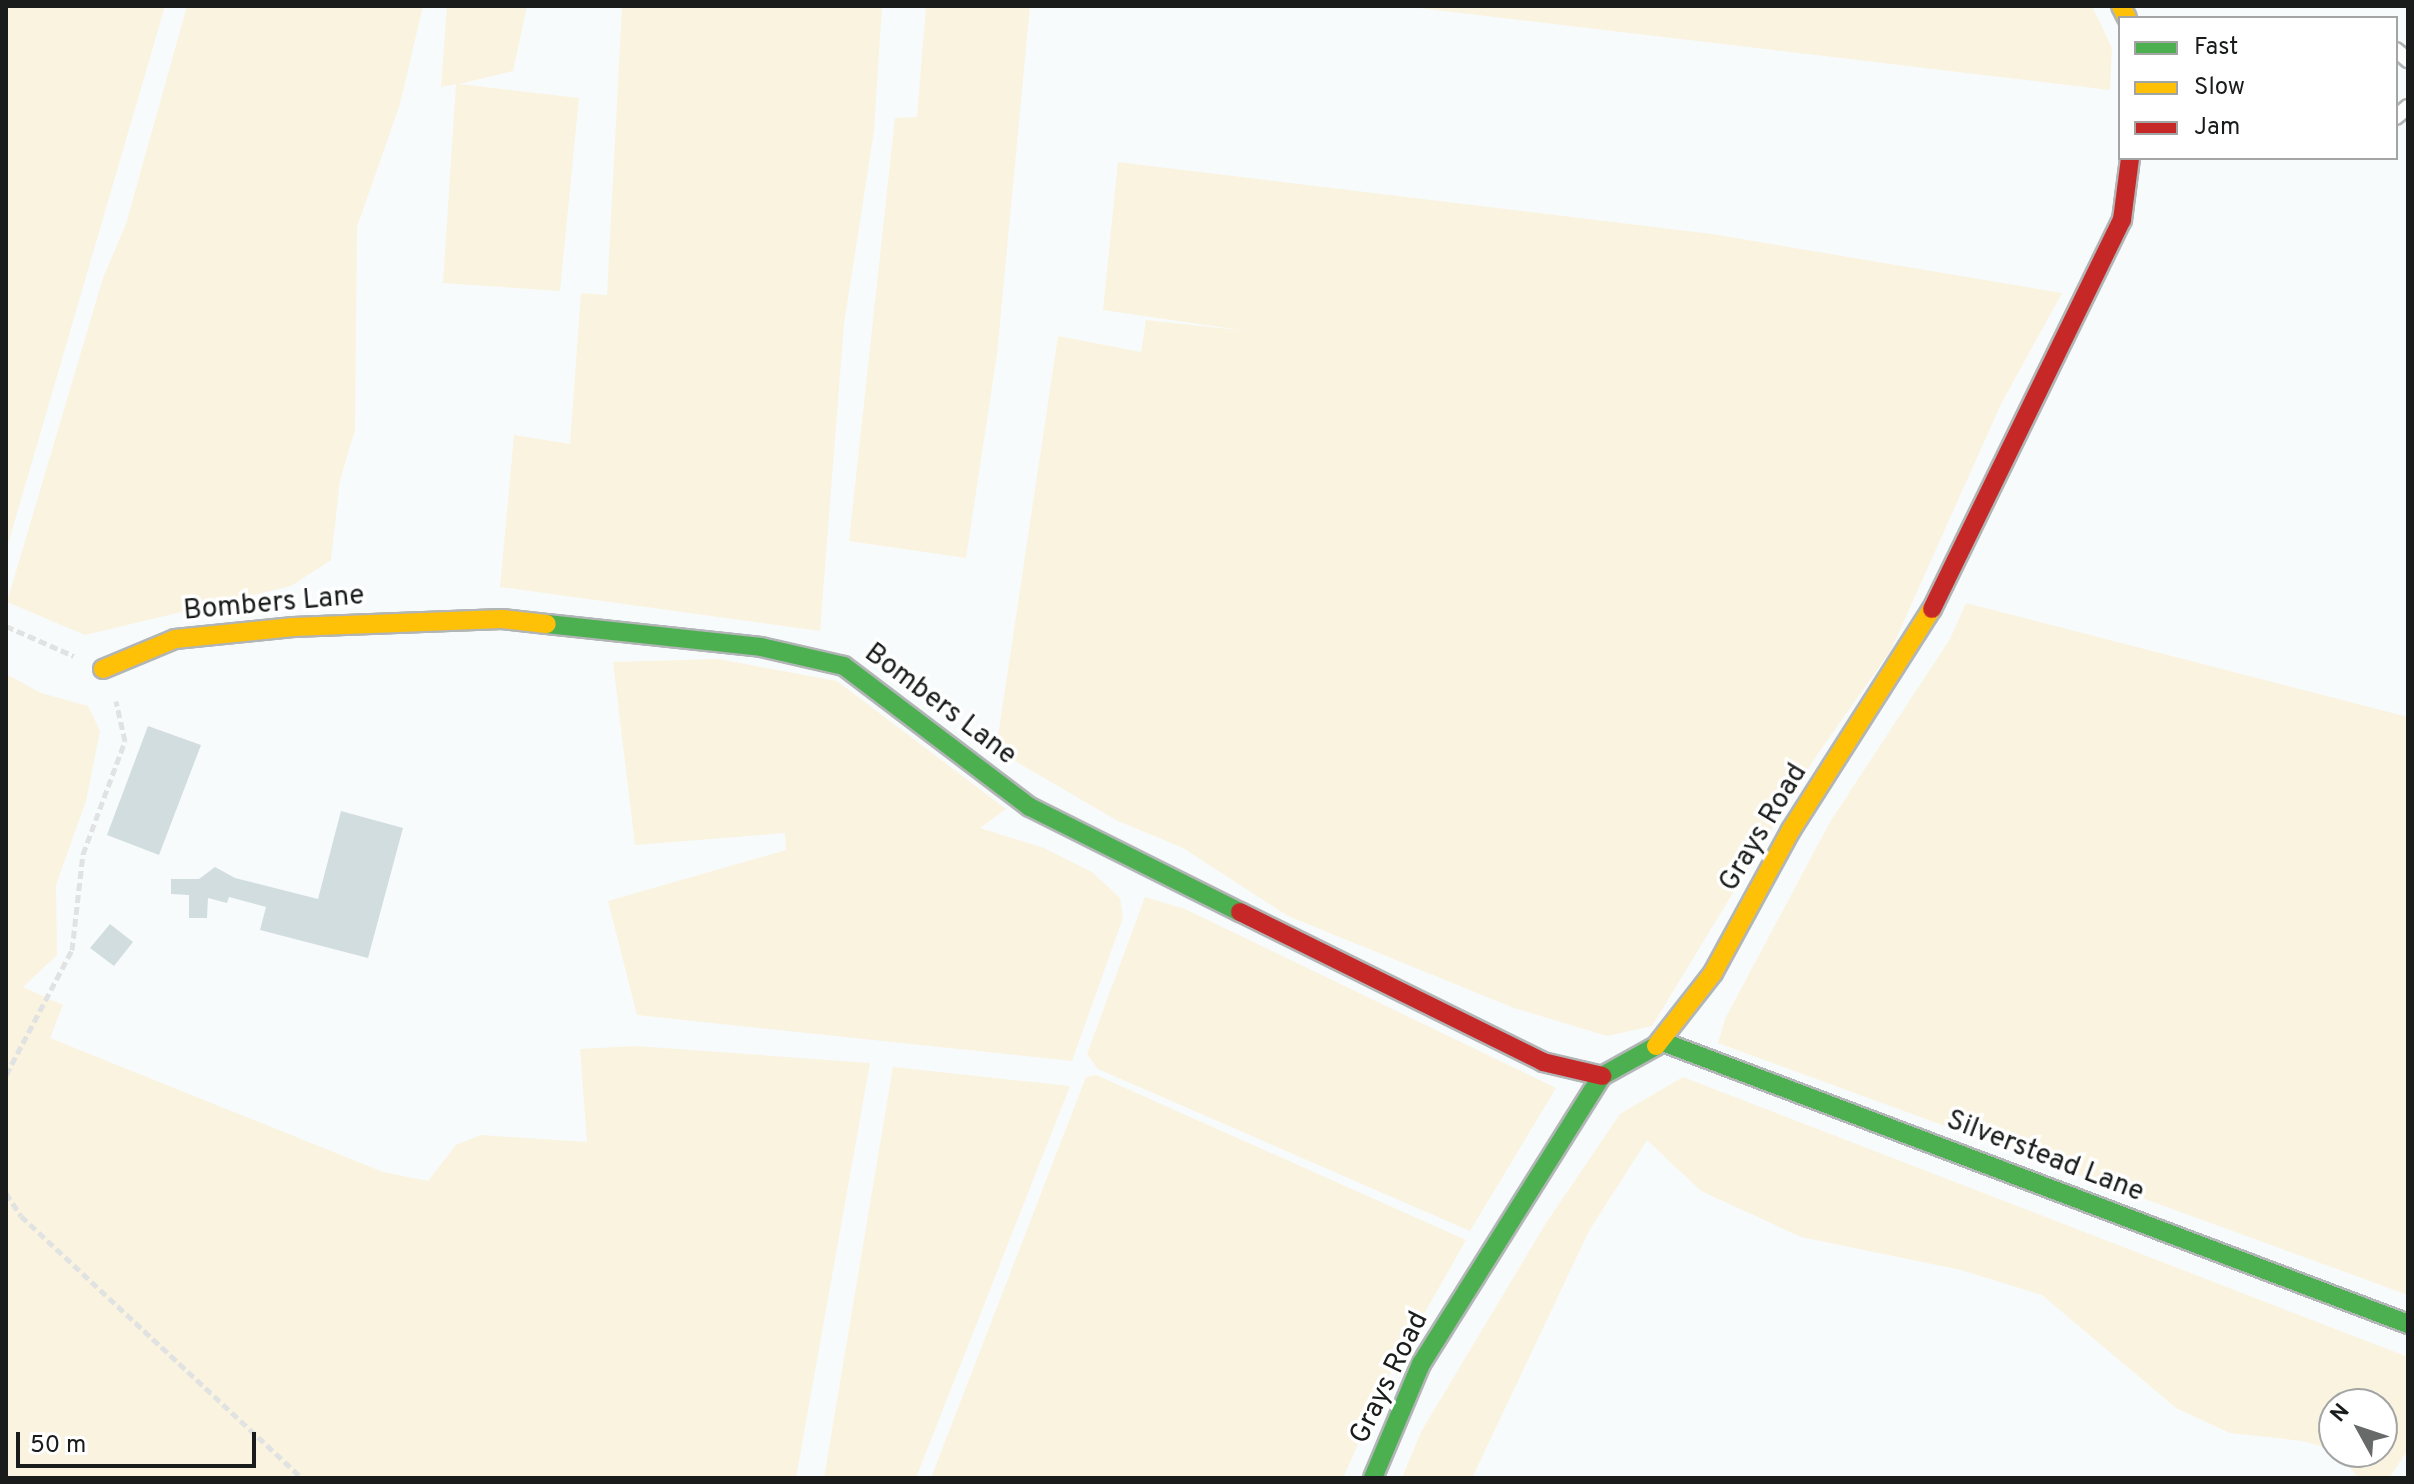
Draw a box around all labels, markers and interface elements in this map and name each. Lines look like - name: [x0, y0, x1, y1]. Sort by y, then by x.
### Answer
- legend: [2118, 16, 2398, 160]
- text: Fast: [2194, 33, 2238, 63]
- text: Slow: [2194, 73, 2245, 103]
- text: Jam: [2194, 113, 2240, 143]
- street label: Bombers Lane: [182, 579, 366, 629]
- street label: Bombers Lane: [857, 637, 1023, 773]
- street label: Grays Road: [1713, 758, 1815, 898]
- street label: Silverstead Lane: [1941, 1104, 2149, 1210]
- street label: Grays Road: [1344, 1306, 1436, 1450]
- north arrow: [2318, 1388, 2398, 1468]
- text: N: [2325, 1399, 2356, 1428]
- scale bar: [20, 1416, 260, 1466]
- text: 50 m: [30, 1431, 86, 1461]

